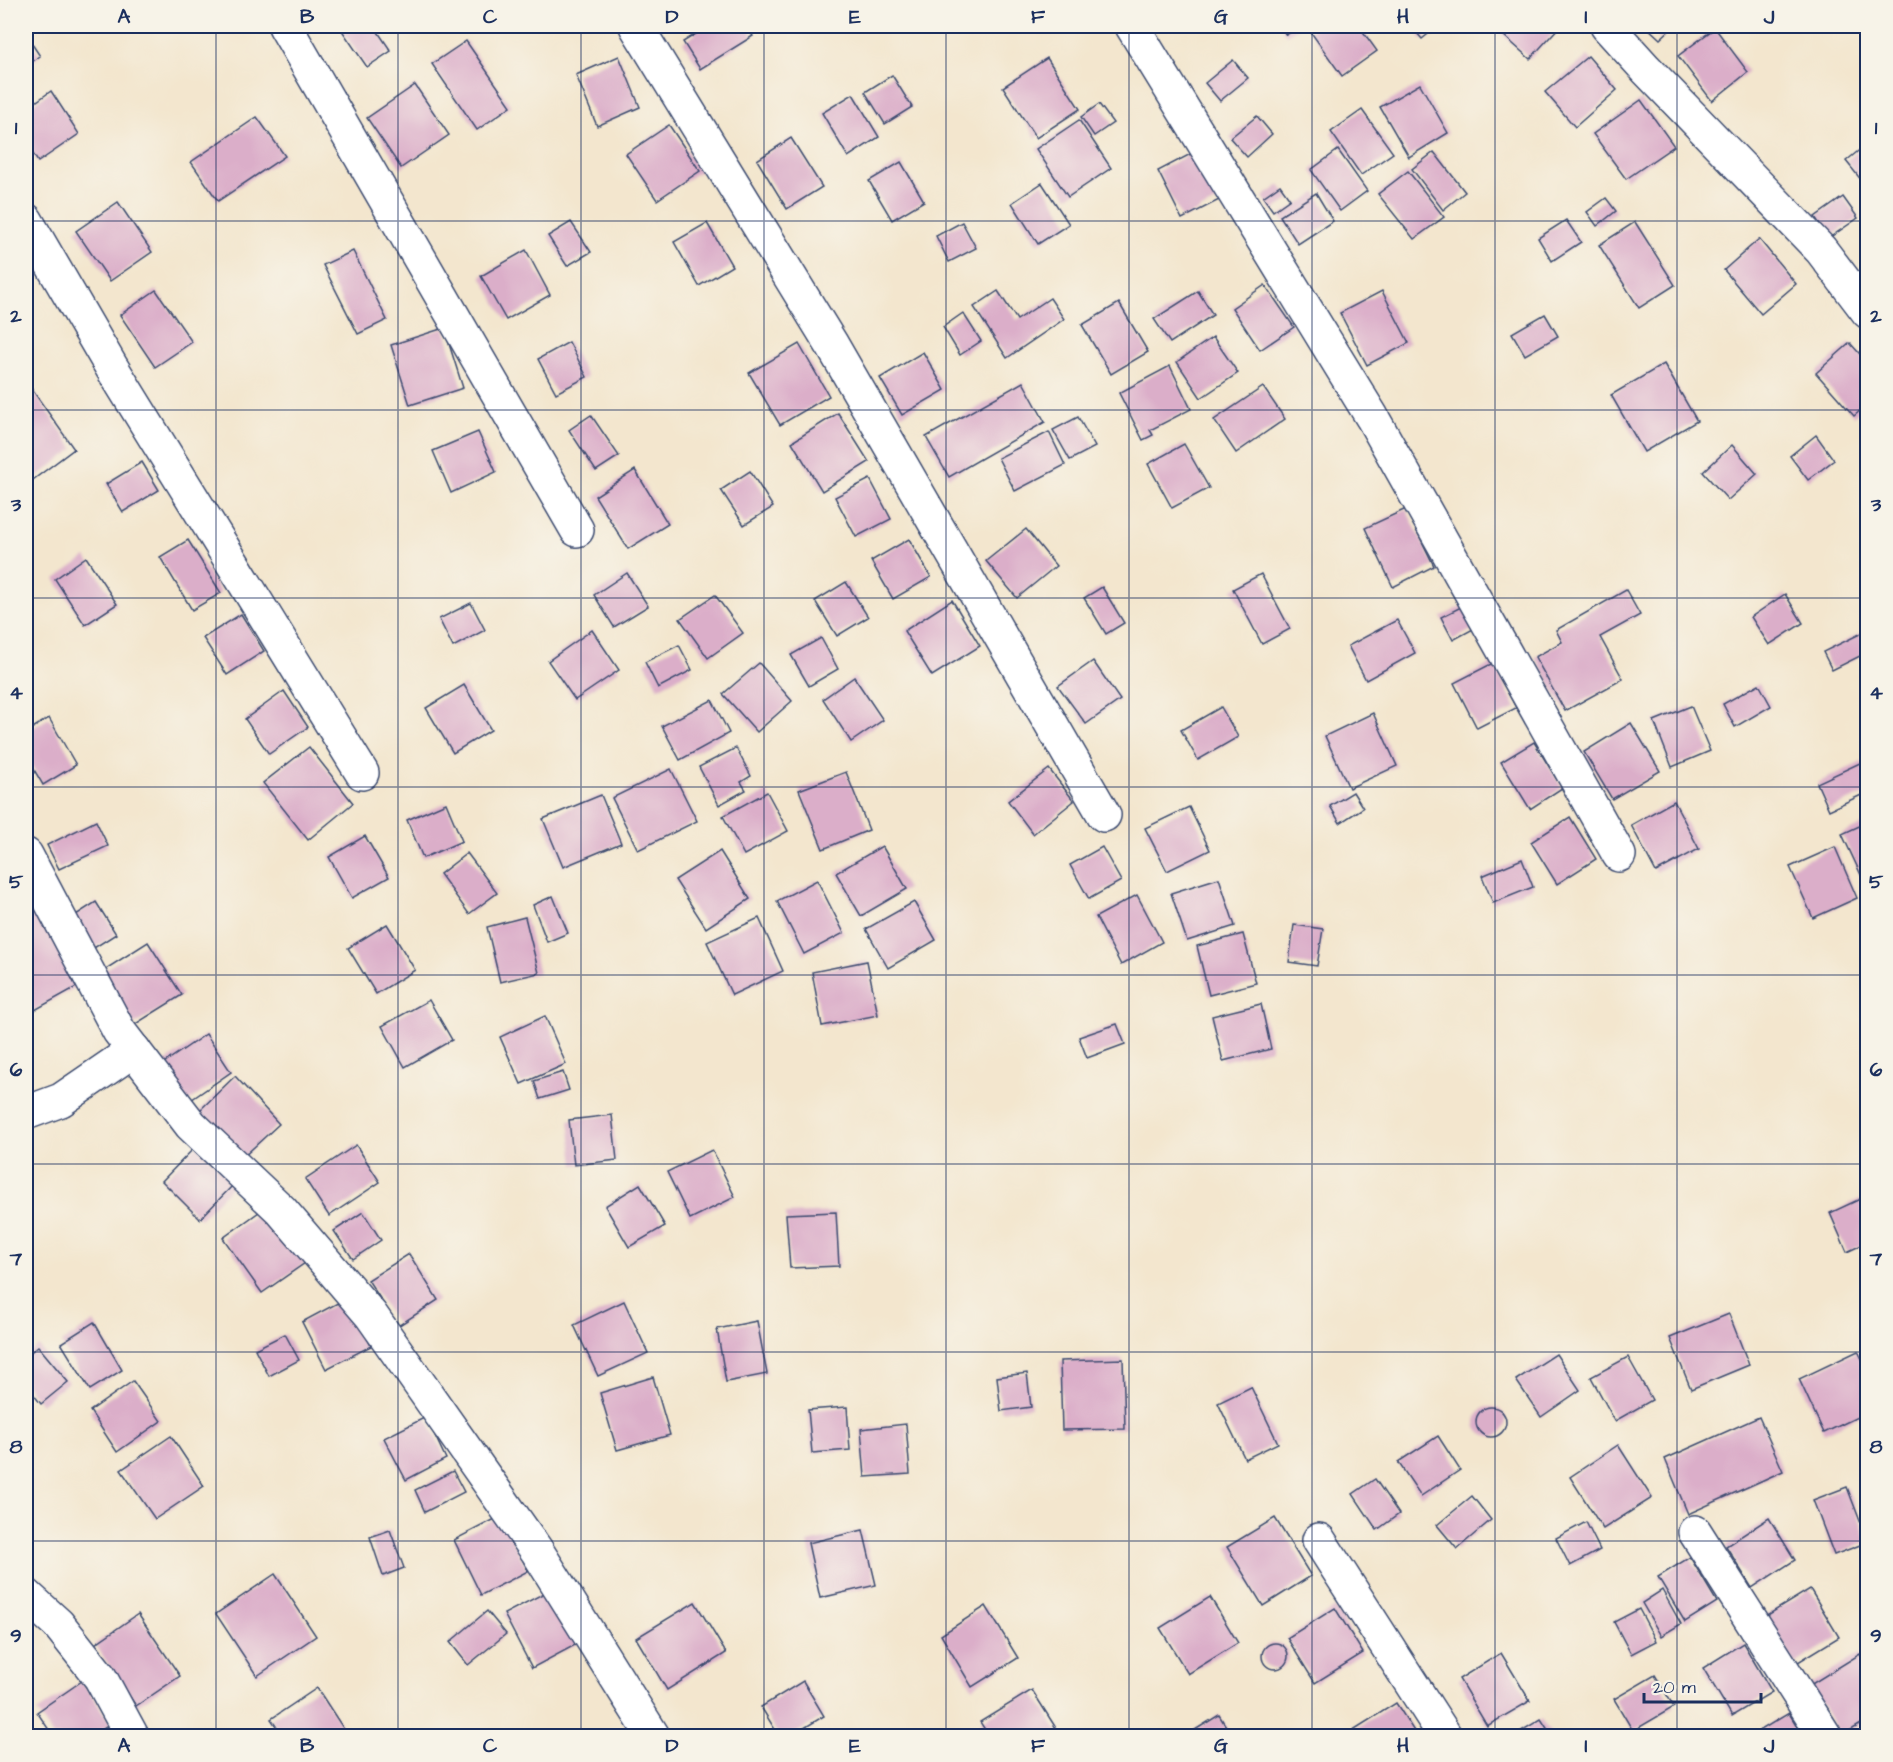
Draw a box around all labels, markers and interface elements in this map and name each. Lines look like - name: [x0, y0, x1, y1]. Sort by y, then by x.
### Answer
- text: A: [118, 3, 131, 31]
- text: B: [300, 3, 315, 31]
- text: C: [483, 3, 498, 31]
- text: D: [666, 3, 679, 31]
- text: E: [849, 3, 861, 31]
- text: F: [1031, 3, 1046, 31]
- text: G: [1214, 3, 1228, 31]
- text: H: [1397, 3, 1409, 31]
- text: I: [1584, 3, 1588, 31]
- text: J: [1763, 3, 1775, 31]
- text: 1: [15, 114, 18, 142]
- text: 1: [1875, 114, 1878, 142]
- text: 2: [9, 302, 22, 330]
- text: 2: [1869, 302, 1882, 330]
- text: 3: [10, 491, 22, 519]
- text: 3: [1870, 491, 1882, 519]
- text: 4: [9, 679, 23, 707]
- text: 4: [1869, 679, 1883, 707]
- text: 5: [9, 868, 24, 896]
- text: 5: [1869, 868, 1884, 896]
- text: 6: [10, 1056, 23, 1084]
- text: 6: [1870, 1056, 1883, 1084]
- text: 7: [9, 1245, 23, 1273]
- text: 7: [1869, 1245, 1883, 1273]
- text: 8: [10, 1433, 23, 1461]
- text: 8: [1870, 1433, 1883, 1461]
- text: 9: [10, 1622, 22, 1650]
- text: 9: [1870, 1622, 1882, 1650]
- scale bar: [1644, 1666, 1761, 1704]
- text: 20 m: [1653, 1675, 1696, 1700]
- text: A: [118, 1732, 131, 1760]
- text: B: [300, 1732, 315, 1760]
- text: C: [483, 1732, 498, 1760]
- text: D: [666, 1732, 679, 1760]
- text: E: [849, 1732, 861, 1760]
- text: F: [1031, 1732, 1046, 1760]
- text: G: [1214, 1732, 1228, 1760]
- text: H: [1397, 1732, 1409, 1760]
- text: I: [1584, 1732, 1588, 1760]
- text: J: [1763, 1732, 1775, 1760]

